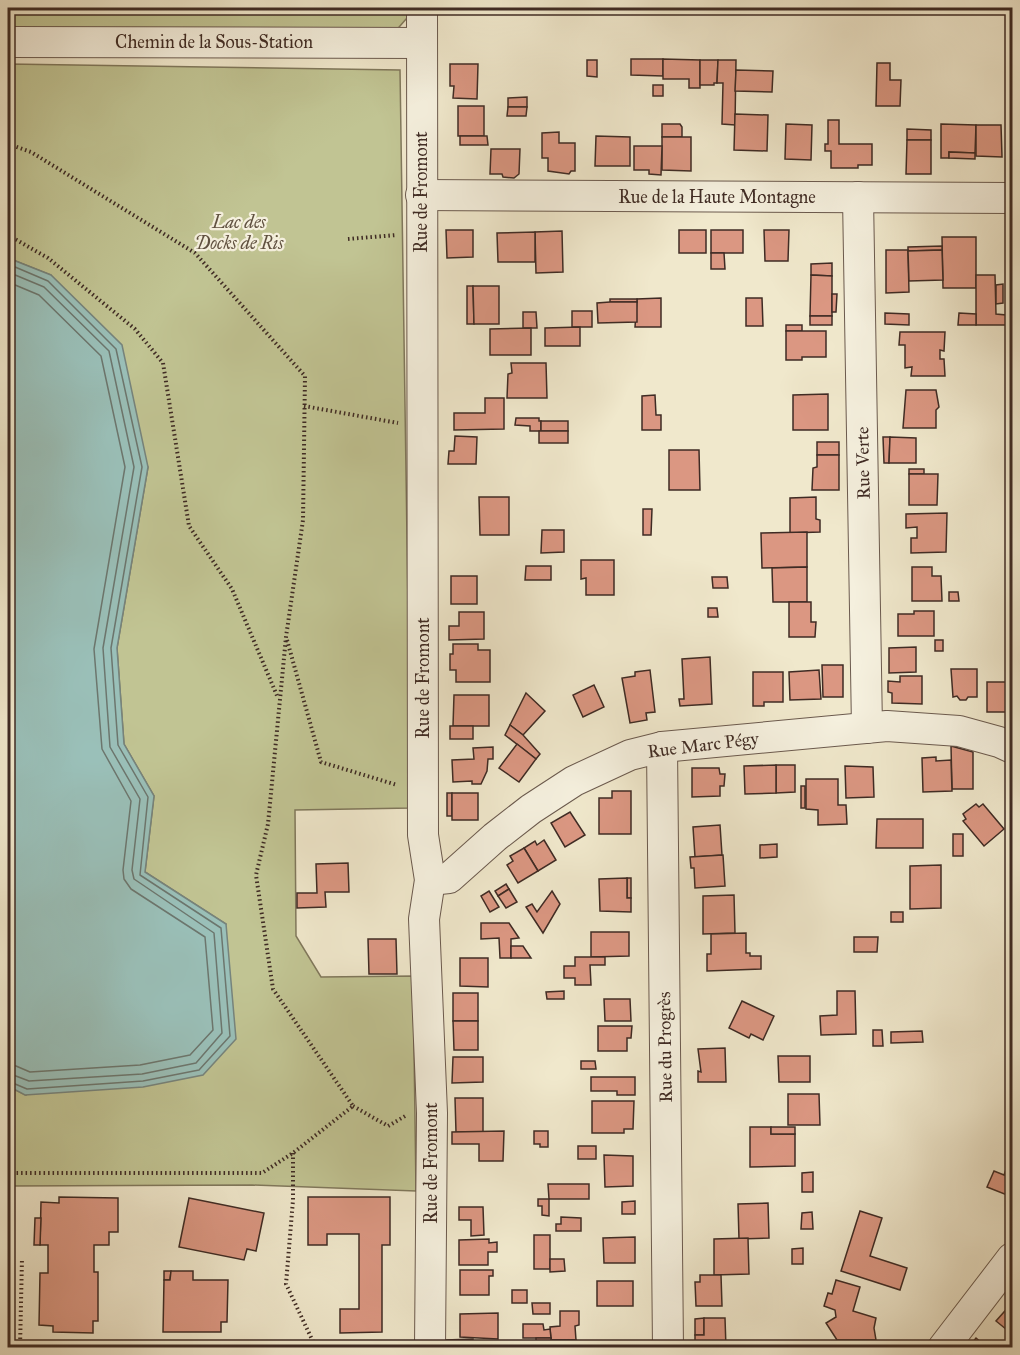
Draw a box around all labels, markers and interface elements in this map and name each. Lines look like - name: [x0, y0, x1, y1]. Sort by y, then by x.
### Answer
- street label: Chemin de la Sous-Station: [115, 31, 313, 53]
- street label: Rue de Fromont: [410, 131, 432, 253]
- street label: Rue de la Haute Montagne: [618, 186, 816, 209]
- park label: Lac des Docks de Ris: [195, 211, 284, 254]
- street label: Rue Verte: [851, 426, 875, 500]
- street label: Rue de Fromont: [412, 617, 434, 739]
- street label: Rue Marc Pégy: [646, 727, 761, 764]
- street label: Rue du Progrès: [653, 991, 678, 1103]
- street label: Rue de Fromont: [420, 1102, 442, 1224]

